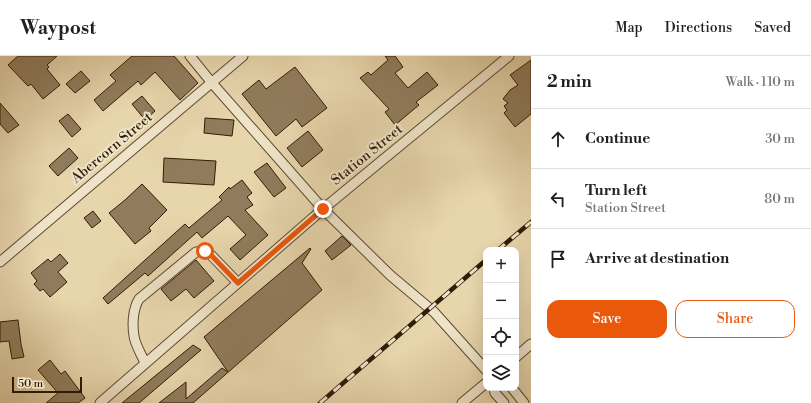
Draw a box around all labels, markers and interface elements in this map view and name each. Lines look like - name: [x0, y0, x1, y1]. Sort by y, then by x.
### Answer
- text: Waypost: [20, 16, 96, 40]
- text: Map: [615, 19, 643, 37]
- text: Directions: [665, 19, 732, 37]
- text: Saved: [754, 19, 791, 37]
- text: 2 min: [547, 71, 592, 93]
- text: Walk · 110 m: [725, 74, 795, 90]
- street label: Abercorn Street: [67, 109, 156, 188]
- street label: Station Street: [328, 121, 407, 189]
- icon: ahead: [547, 128, 569, 150]
- text: Continue: [585, 129, 650, 148]
- text: 30 m: [765, 131, 795, 147]
- text: Turn left: [585, 181, 647, 200]
- icon: left: [547, 188, 569, 210]
- text: 80 m: [764, 191, 795, 207]
- route end: [314, 200, 332, 218]
- text: Station Street: [585, 200, 666, 216]
- route start: [196, 242, 214, 260]
- map controls: [483, 247, 519, 391]
- button: +: [483, 247, 519, 283]
- icon: arrive: [547, 248, 569, 270]
- text: Arrive at destination: [585, 249, 729, 268]
- button: −: [483, 283, 519, 319]
- button: Save: [547, 300, 667, 338]
- button: Share: [675, 300, 795, 338]
- button: locate: [483, 319, 519, 355]
- button: layers: [483, 355, 519, 391]
- scale bar: [12, 375, 82, 394]
- text: 50 m: [18, 377, 43, 391]

